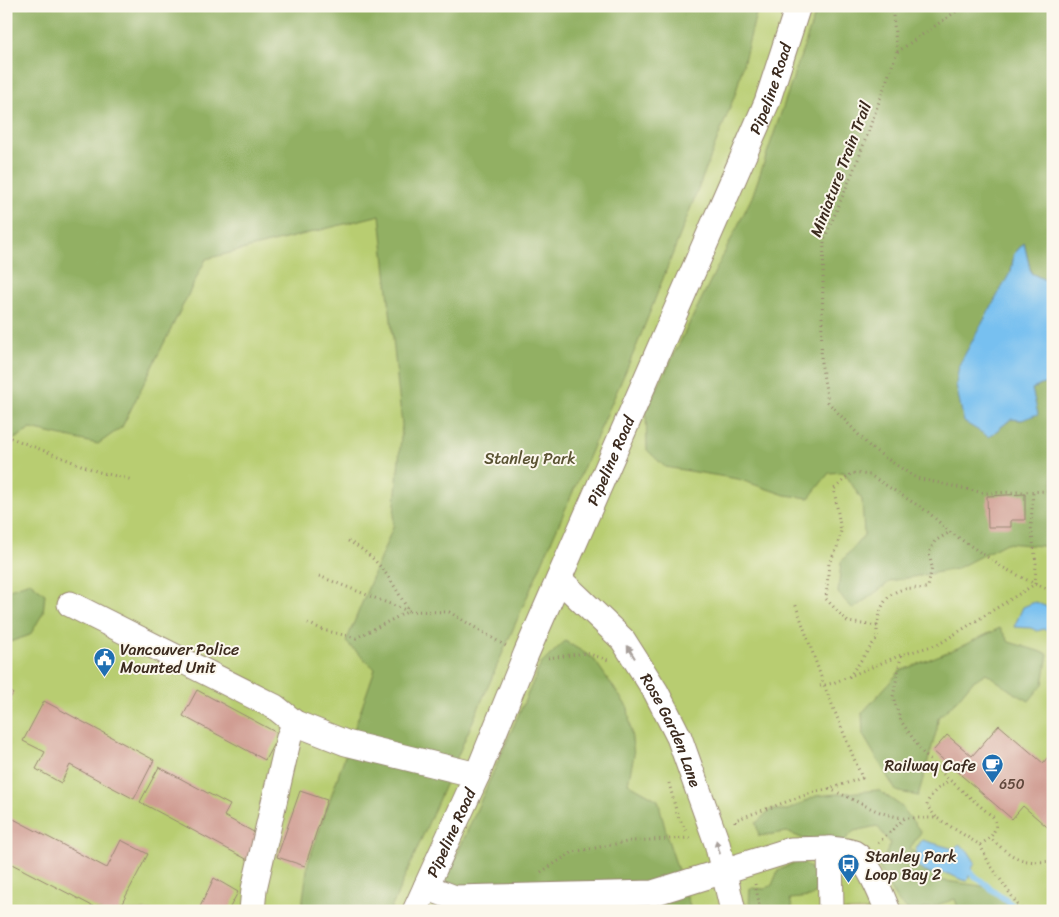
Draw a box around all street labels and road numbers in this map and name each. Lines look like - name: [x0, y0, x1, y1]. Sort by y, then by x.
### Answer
- street label: Pipeline Road: [741, 38, 801, 139]
- street label: Miniature Train Trail: [801, 97, 880, 241]
- street label: Pipeline Road: [579, 410, 644, 510]
- street label: Rose Garden Lane: [632, 667, 710, 791]
- street label: Pipeline Road: [418, 782, 485, 882]

